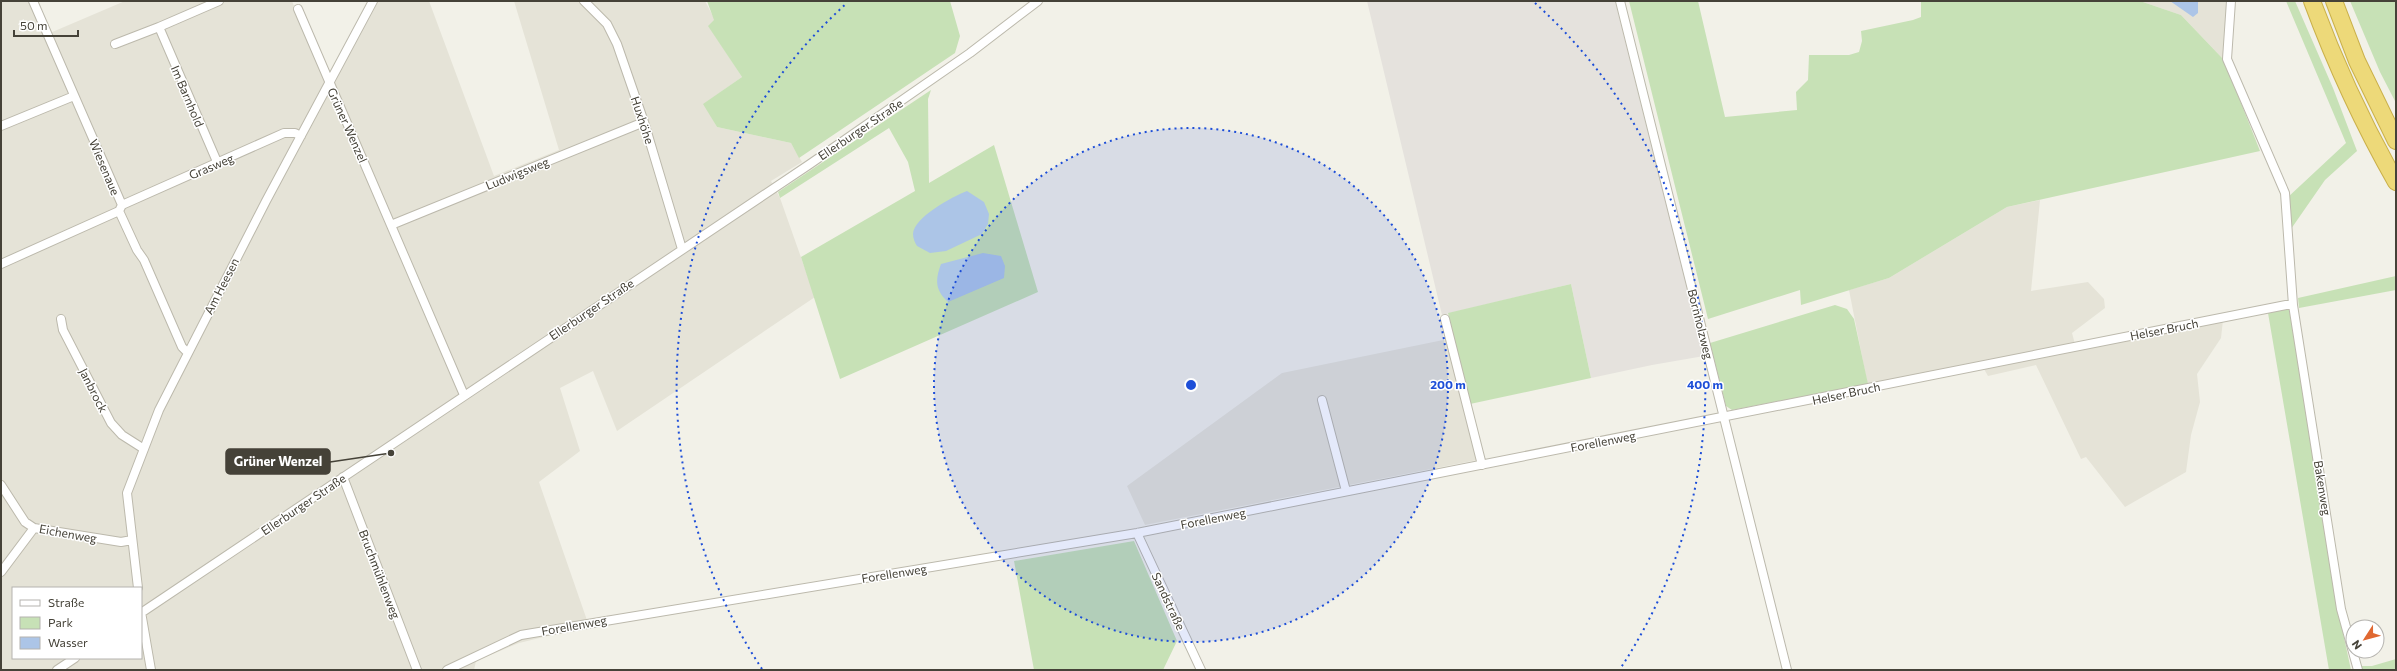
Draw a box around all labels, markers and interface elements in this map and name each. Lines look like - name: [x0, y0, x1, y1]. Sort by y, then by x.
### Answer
- scale bar: [14, 12, 78, 38]
- text: 50 m: [20, 18, 48, 32]
- street label: Im Barnhold: [169, 63, 207, 129]
- street label: Grüner Wenzel: [325, 85, 371, 165]
- street label: Huxhöhe: [629, 94, 657, 146]
- street label: Ellerburger Straße: [815, 95, 905, 163]
- street label: Wiesenaue: [87, 137, 123, 197]
- street label: Grasweg: [186, 150, 236, 182]
- street label: Ludwigsweg: [483, 154, 551, 192]
- street label: Am Heesen: [201, 255, 241, 317]
- street label: Ellerburger Straße: [546, 275, 636, 343]
- street label: Bornholzweg: [1686, 287, 1717, 361]
- street label: Helser Bruch: [2129, 316, 2199, 342]
- street label: Janbrock: [76, 365, 111, 415]
- text: 200 m: [1430, 377, 1466, 391]
- text: 400 m: [1687, 377, 1723, 391]
- centre of rings: [1184, 378, 1198, 392]
- street label: Helser Bruch: [1811, 379, 1881, 407]
- street label: Forellenweg: [1569, 428, 1637, 454]
- callout: Grüner Wenzel: [226, 449, 330, 474]
- text: Grüner Wenzel: [234, 453, 322, 469]
- street label: Bakenweg: [2312, 459, 2334, 517]
- street label: Ellerburger Straße: [258, 470, 348, 538]
- street label: Forellenweg: [1179, 505, 1247, 531]
- street label: Eichenweg: [38, 521, 98, 545]
- street label: Bruchmühlenweg: [357, 527, 404, 621]
- street label: Forellenweg: [860, 561, 928, 585]
- street label: Sandstraße: [1150, 570, 1188, 632]
- legend: [12, 587, 142, 659]
- text: Straße: [48, 595, 84, 609]
- street label: Forellenweg: [540, 612, 608, 638]
- text: Park: [48, 615, 74, 629]
- north arrow: [2345, 619, 2385, 659]
- text: Wasser: [48, 635, 88, 649]
- text: N: [2349, 638, 2364, 652]

